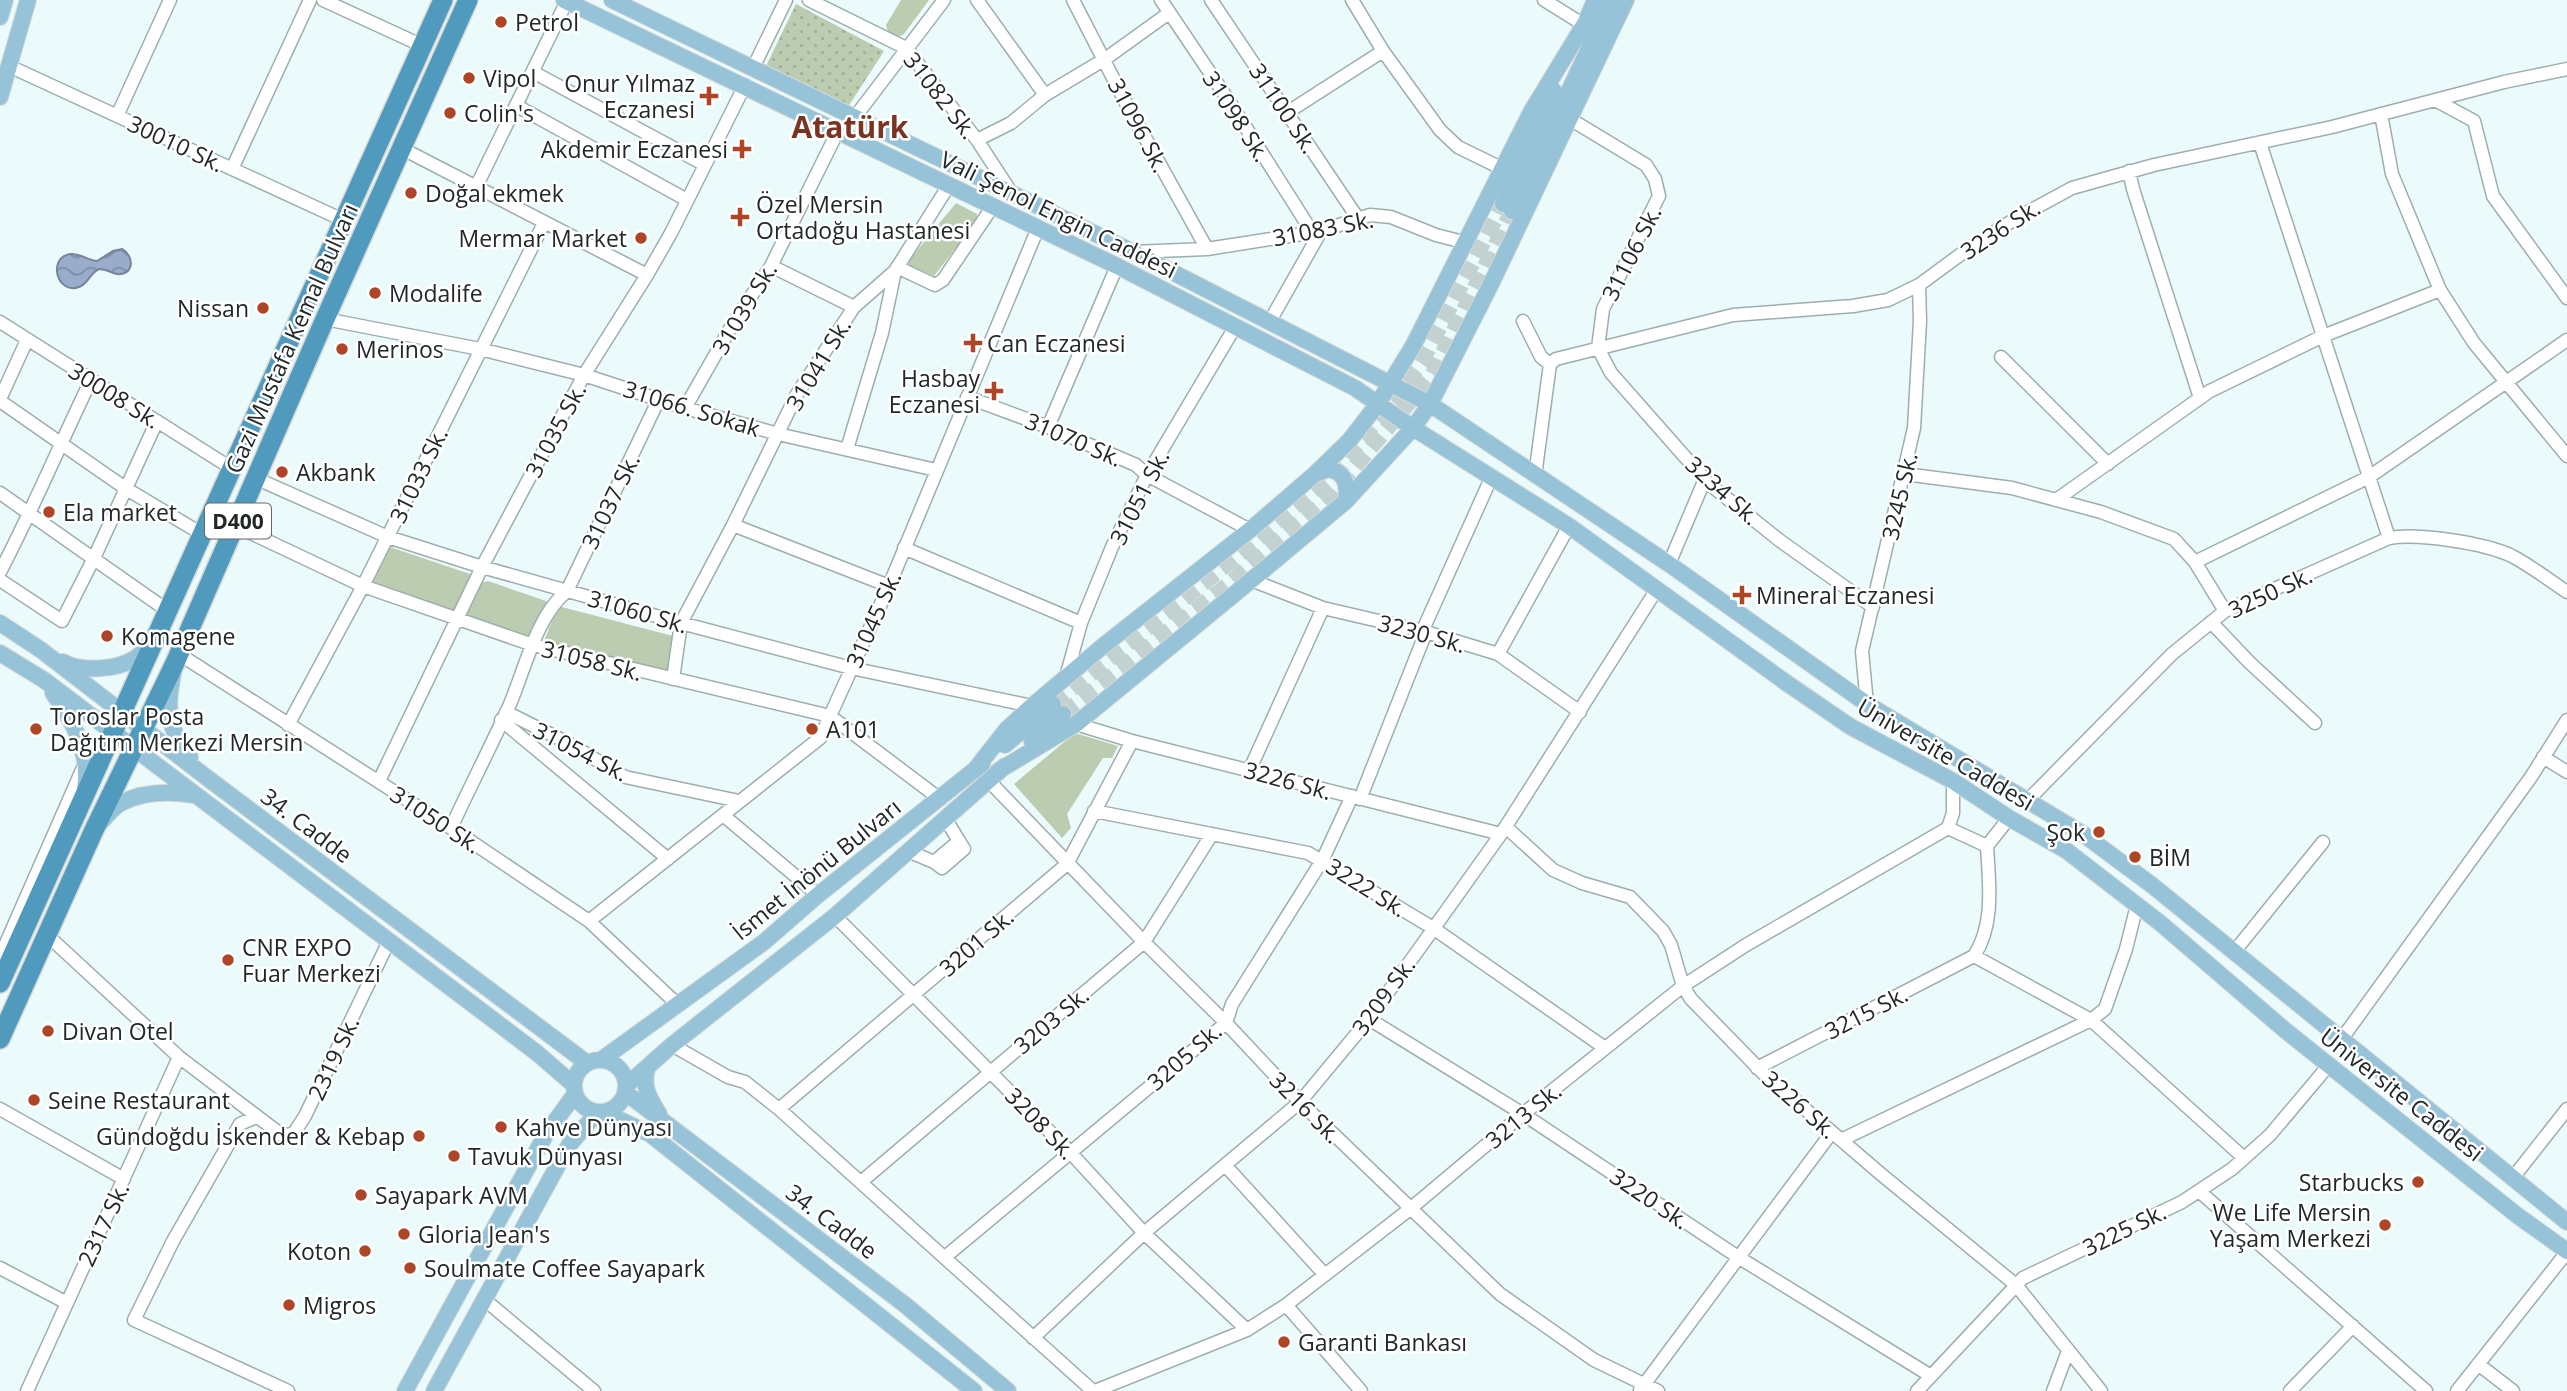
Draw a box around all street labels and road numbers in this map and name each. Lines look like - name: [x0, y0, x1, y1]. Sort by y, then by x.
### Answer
- street label: 31082 Sk.: [897, 45, 985, 145]
- street label: 31100 Sk.: [1242, 57, 1326, 159]
- street label: 31098 Sk.: [1196, 64, 1278, 168]
- street label: 31096 Sk.: [1101, 72, 1177, 178]
- street label: 30010 Sk.: [123, 107, 229, 179]
- street label: Vali Şenol Engin Caddesi: [935, 143, 1183, 285]
- street label: 3236 Sk.: [1954, 191, 2046, 267]
- street label: Gazi Mustafa Kemal Bulvarı: [217, 198, 365, 478]
- street label: 31106 Sk.: [1593, 200, 1669, 306]
- street label: 31083 Sk.: [1270, 203, 1376, 253]
- street label: 31039 Sk.: [704, 256, 784, 360]
- street label: 31041 Sk.: [778, 312, 858, 416]
- street label: 30008 Sk.: [63, 354, 167, 436]
- street label: 31066. Sokak: [620, 372, 764, 444]
- street label: 31035 Sk.: [517, 377, 593, 483]
- street label: 31070 Sk.: [1021, 404, 1127, 474]
- street label: 31033 Sk.: [381, 422, 455, 528]
- street label: 31051 Sk.: [1101, 444, 1177, 550]
- street label: 31037 Sk.: [573, 448, 647, 554]
- street label: 3234 Sk.: [1679, 448, 1767, 532]
- street label: 3245 Sk.: [1873, 449, 1925, 543]
- road number: D400: [205, 504, 271, 538]
- street label: 3250 Sk.: [2223, 559, 2317, 625]
- street label: 31045 Sk.: [838, 566, 908, 672]
- street label: 31060 Sk.: [584, 581, 692, 641]
- street label: 3230 Sk.: [1375, 606, 1469, 660]
- street label: 31058 Sk.: [538, 632, 646, 688]
- street label: Üniversite Caddesi: [1852, 690, 2040, 818]
- street label: 31054 Sk.: [528, 713, 634, 789]
- street label: 3226 Sk.: [1241, 753, 1335, 807]
- street label: 31050 Sk.: [384, 778, 488, 860]
- street label: 34. Cadde: [255, 780, 359, 870]
- street label: İsmet İnönü Bulvarı: [725, 791, 907, 947]
- street label: 3222 Sk.: [1321, 850, 1413, 924]
- street label: 3201 Sk.: [932, 901, 1020, 983]
- street label: 3209 Sk.: [1344, 950, 1422, 1042]
- street label: 3215 Sk.: [1819, 977, 1913, 1047]
- street label: 3203 Sk.: [1007, 979, 1095, 1061]
- street label: 2319 Sk.: [300, 1011, 366, 1105]
- street label: 3205 Sk.: [1140, 1015, 1228, 1097]
- street label: Üniversite Caddesi: [2314, 1020, 2490, 1168]
- street label: 3226 Sk.: [1756, 1063, 1844, 1145]
- street label: 3216 Sk.: [1263, 1064, 1349, 1150]
- street label: 3213 Sk.: [1478, 1074, 1568, 1156]
- street label: 3208 Sk.: [998, 1080, 1084, 1166]
- street label: 3220 Sk.: [1604, 1160, 1696, 1236]
- street label: 34. Cadde: [780, 1176, 884, 1266]
- street label: 2317 Sk.: [70, 1177, 136, 1271]
- street label: 3225 Sk.: [2077, 1195, 2171, 1263]

